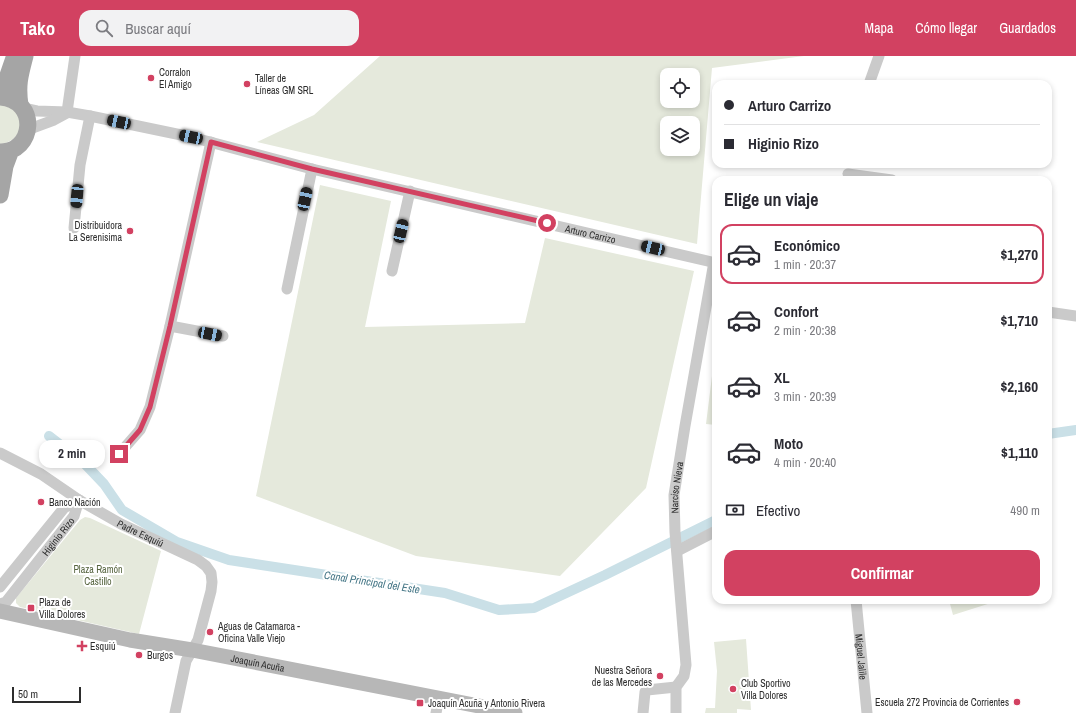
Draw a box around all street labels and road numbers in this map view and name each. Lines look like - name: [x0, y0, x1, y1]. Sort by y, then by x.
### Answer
- street label: Arturo Carrizo: [563, 222, 617, 247]
- street label: Narciso Nieva: [668, 460, 686, 513]
- street label: Higinio Rizo: [39, 514, 78, 559]
- street label: Padre Esquiú: [115, 517, 166, 550]
- street label: Miguel Jalile: [852, 633, 870, 681]
- street label: Joaquín Acuña: [230, 652, 286, 675]

